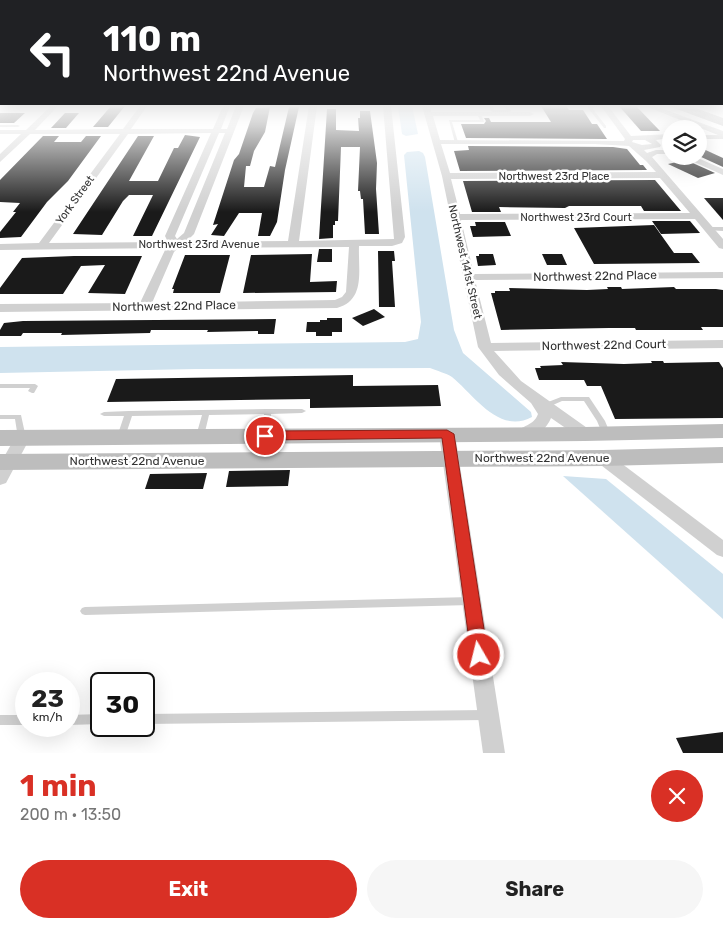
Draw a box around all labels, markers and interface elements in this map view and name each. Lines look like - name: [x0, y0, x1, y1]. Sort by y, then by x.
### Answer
- text: 110 m: [103, 18, 201, 60]
- icon: left: [20, 20, 85, 85]
- text: Northwest 22nd Avenue: [103, 60, 350, 87]
- map controls: [662, 120, 707, 165]
- button: layers: [662, 120, 707, 165]
- street label: Northwest 23rd Place: [499, 170, 609, 183]
- street label: York Street: [53, 173, 97, 227]
- street label: Northwest 141st Street: [446, 204, 485, 321]
- street label: Northwest 23rd Court: [520, 211, 632, 224]
- street label: Northwest 23rd Avenue: [138, 238, 260, 251]
- street label: Northwest 22nd Place: [533, 268, 657, 284]
- street label: Northwest 22nd Place: [112, 298, 236, 314]
- street label: Northwest 22nd Court: [542, 337, 667, 353]
- pin: [244, 415, 286, 457]
- icon: arrive: [251, 422, 279, 450]
- street label: Northwest 22nd Avenue: [475, 451, 610, 465]
- street label: Northwest 22nd Avenue: [70, 454, 205, 468]
- position arrow: [452, 628, 504, 680]
- speed limit sign: 30: [90, 672, 155, 737]
- text: 23: [31, 684, 64, 713]
- text: km/h: [33, 710, 62, 724]
- text: 1 min: [20, 768, 97, 804]
- button: close: [651, 770, 703, 822]
- text: 200 m · 13:50: [20, 805, 121, 824]
- button: Exit: [20, 860, 357, 918]
- button: Share: [367, 860, 703, 918]

